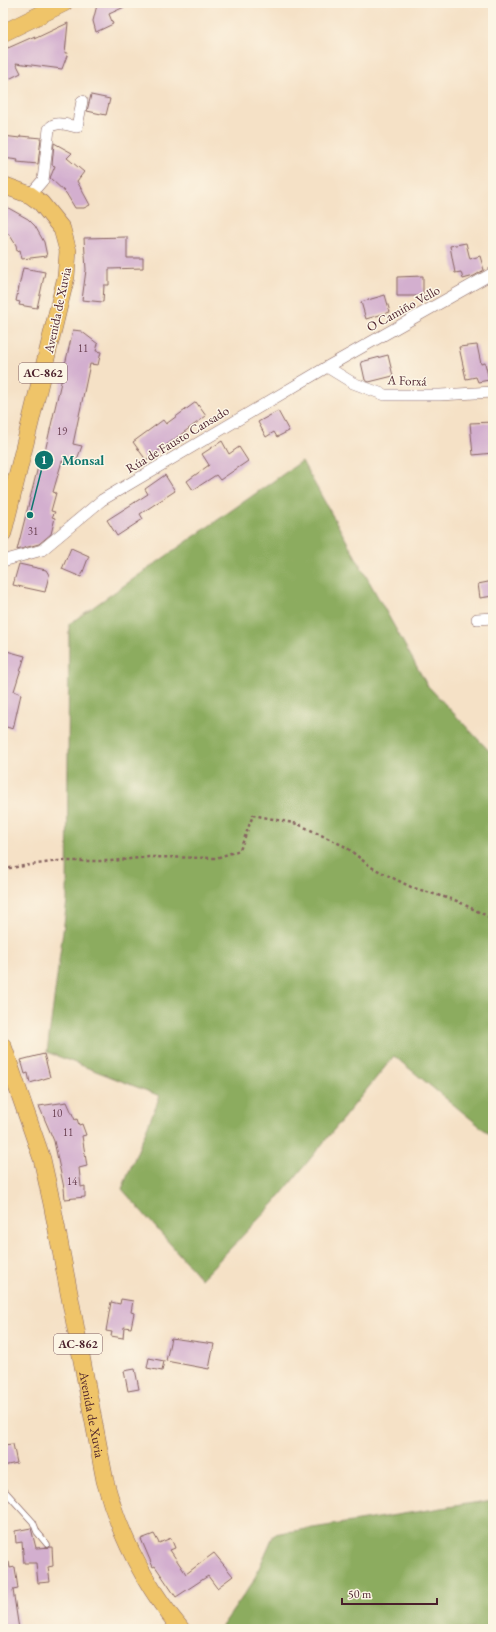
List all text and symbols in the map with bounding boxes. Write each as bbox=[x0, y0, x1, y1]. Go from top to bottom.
street label: Avenida de Xuvia bbox=[40, 265, 75, 356]
street label: O Camiño Vello bbox=[364, 281, 443, 336]
house number: 11 bbox=[78, 341, 88, 355]
road number: AC-862 bbox=[19, 363, 67, 383]
street label: A Forxá bbox=[386, 371, 428, 390]
street label: Rúa de Fausto Cansado bbox=[123, 402, 232, 477]
house number: 19 bbox=[57, 424, 68, 438]
callout: Monsal bbox=[34, 447, 113, 473]
text: Monsal bbox=[62, 451, 104, 469]
text: 1 bbox=[41, 452, 47, 468]
house number: 31 bbox=[28, 524, 38, 538]
house number: 10 bbox=[52, 1106, 62, 1120]
house number: 11 bbox=[63, 1125, 73, 1139]
house number: 14 bbox=[67, 1174, 78, 1188]
road number: AC-862 bbox=[54, 1334, 102, 1354]
street label: Avenida de Xuvia bbox=[75, 1369, 109, 1460]
scale bar bbox=[342, 1580, 437, 1606]
text: 50 m bbox=[348, 1586, 372, 1602]

